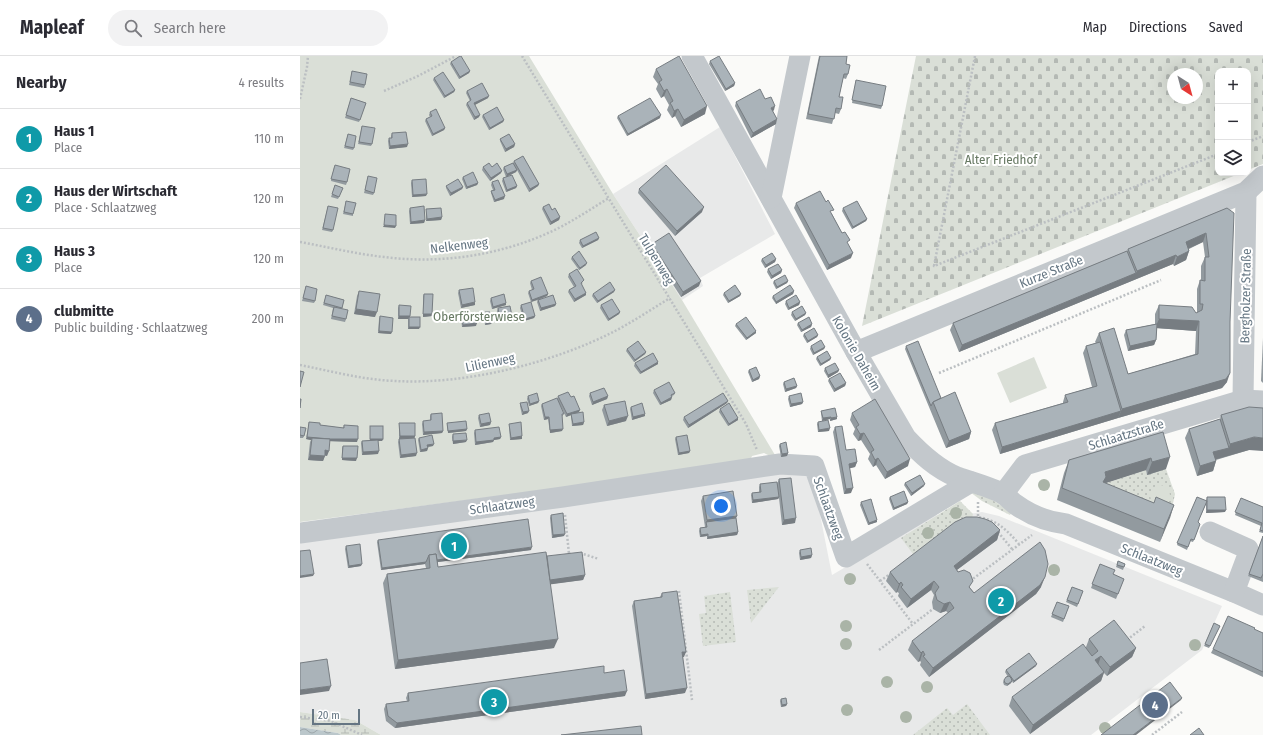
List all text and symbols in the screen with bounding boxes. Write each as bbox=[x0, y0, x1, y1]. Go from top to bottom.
search box bbox=[108, 10, 388, 46]
text: Mapleaf bbox=[20, 16, 84, 39]
icon: search bbox=[122, 17, 144, 39]
text: Search here bbox=[154, 19, 226, 37]
text: Map bbox=[1083, 19, 1107, 36]
text: Directions bbox=[1129, 19, 1187, 36]
text: Saved bbox=[1209, 19, 1243, 36]
north arrow bbox=[1167, 68, 1203, 104]
map controls bbox=[1215, 68, 1251, 176]
button: + bbox=[1215, 68, 1251, 104]
text: Nearby bbox=[16, 72, 67, 93]
text: 4 results bbox=[238, 75, 284, 90]
button: − bbox=[1215, 104, 1251, 140]
text: Haus 1 bbox=[54, 122, 94, 140]
text: 1 bbox=[26, 131, 32, 146]
text: 110 m bbox=[254, 131, 284, 146]
text: Place bbox=[54, 140, 82, 155]
button: layers bbox=[1215, 140, 1251, 176]
park label: Alter Friedhof bbox=[965, 152, 1038, 167]
text: Haus der Wirtschaft bbox=[54, 182, 177, 200]
text: 2 bbox=[26, 191, 32, 206]
text: 120 m bbox=[253, 191, 284, 206]
text: Place · Schlaatzweg bbox=[54, 200, 156, 215]
street label: Tulpenweg bbox=[635, 231, 678, 288]
street label: Nelkenweg bbox=[429, 234, 490, 256]
text: Haus 3 bbox=[54, 242, 95, 260]
street label: Bergholzer Straße bbox=[1237, 248, 1254, 344]
text: 3 bbox=[26, 251, 32, 266]
text: 120 m bbox=[253, 251, 284, 266]
street label: Kurze Straße bbox=[1017, 252, 1085, 291]
text: Place bbox=[54, 260, 82, 275]
text: clubmitte bbox=[54, 302, 114, 320]
park label: Oberförsterwiese bbox=[433, 309, 525, 324]
text: 4 bbox=[26, 311, 32, 326]
text: 200 m bbox=[252, 311, 284, 326]
street label: Kolonie Daheim bbox=[829, 313, 884, 393]
text: Public building · Schlaatzweg bbox=[54, 320, 207, 335]
street label: Lilienweg bbox=[464, 350, 517, 375]
street label: Schlaatzstraße bbox=[1087, 416, 1166, 453]
street label: Schlaatzweg bbox=[810, 475, 847, 542]
street label: Schlaatzweg bbox=[469, 493, 536, 517]
your location bbox=[711, 496, 731, 516]
pin: 1 bbox=[441, 531, 467, 561]
street label: Schlaatzweg bbox=[1119, 540, 1186, 579]
pin: 2 bbox=[988, 586, 1014, 616]
pin: 3 bbox=[481, 687, 507, 717]
pin: 4 bbox=[1142, 690, 1168, 720]
scale bar bbox=[312, 707, 360, 726]
text: 20 m bbox=[318, 709, 340, 722]

